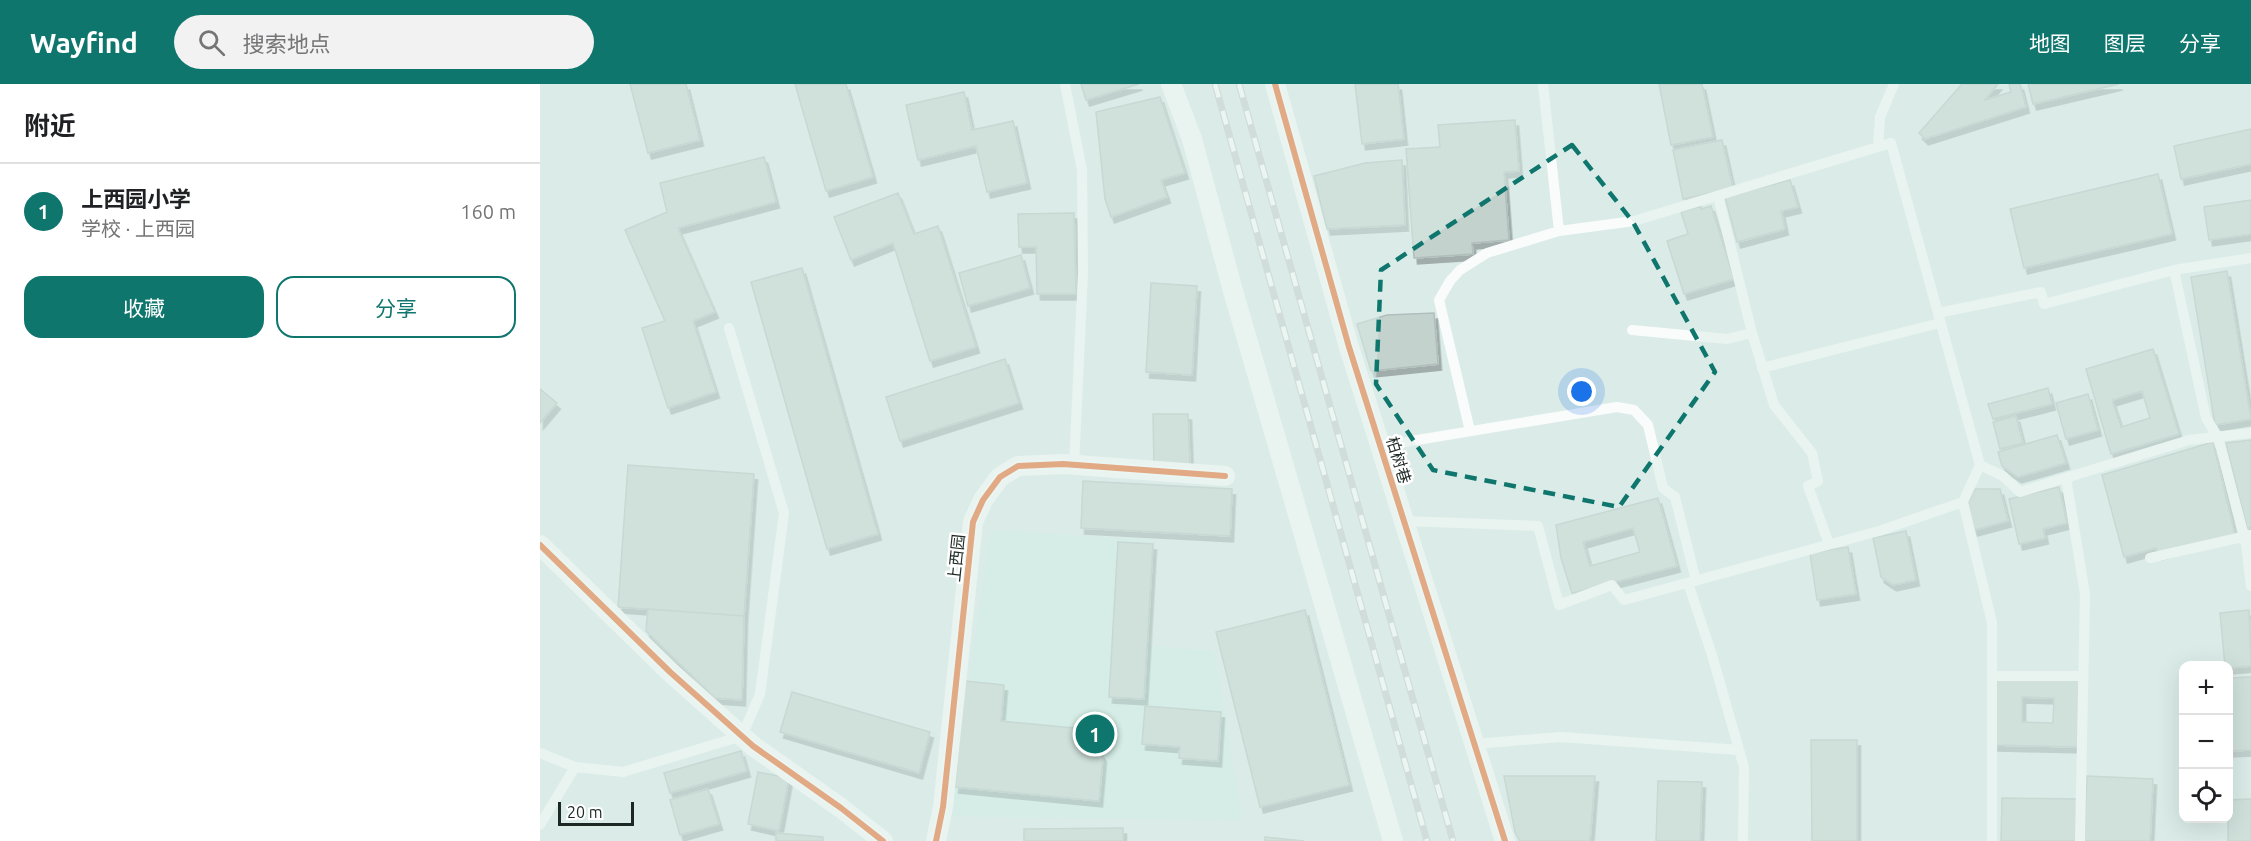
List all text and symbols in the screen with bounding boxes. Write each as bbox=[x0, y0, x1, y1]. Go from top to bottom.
search box bbox=[174, 15, 594, 69]
icon: search bbox=[195, 26, 228, 59]
text: Wayfind bbox=[30, 27, 138, 58]
text: 搜索地点 bbox=[243, 31, 331, 56]
text: 地图 bbox=[2029, 31, 2071, 55]
text: 图层 bbox=[2104, 31, 2146, 55]
text: 分享 bbox=[2179, 31, 2221, 55]
text: 附近 bbox=[24, 111, 76, 140]
text: 上西园小学 bbox=[81, 186, 191, 211]
text: 1 bbox=[38, 200, 49, 223]
text: 160 m bbox=[460, 200, 516, 223]
text: 学校 · 上西园 bbox=[81, 217, 195, 240]
button: 收藏 bbox=[24, 276, 264, 338]
button: 分享 bbox=[276, 276, 516, 338]
your location bbox=[1567, 377, 1596, 406]
street label: 柏树巷 bbox=[1383, 434, 1415, 486]
street label: 上西园 bbox=[945, 533, 967, 583]
map controls bbox=[2179, 661, 2233, 823]
button: + bbox=[2179, 661, 2233, 715]
pin: 1 bbox=[1076, 712, 1114, 756]
button: − bbox=[2179, 715, 2233, 769]
button: locate bbox=[2179, 769, 2233, 823]
scale bar bbox=[558, 799, 634, 826]
text: 20 m bbox=[567, 803, 603, 821]

